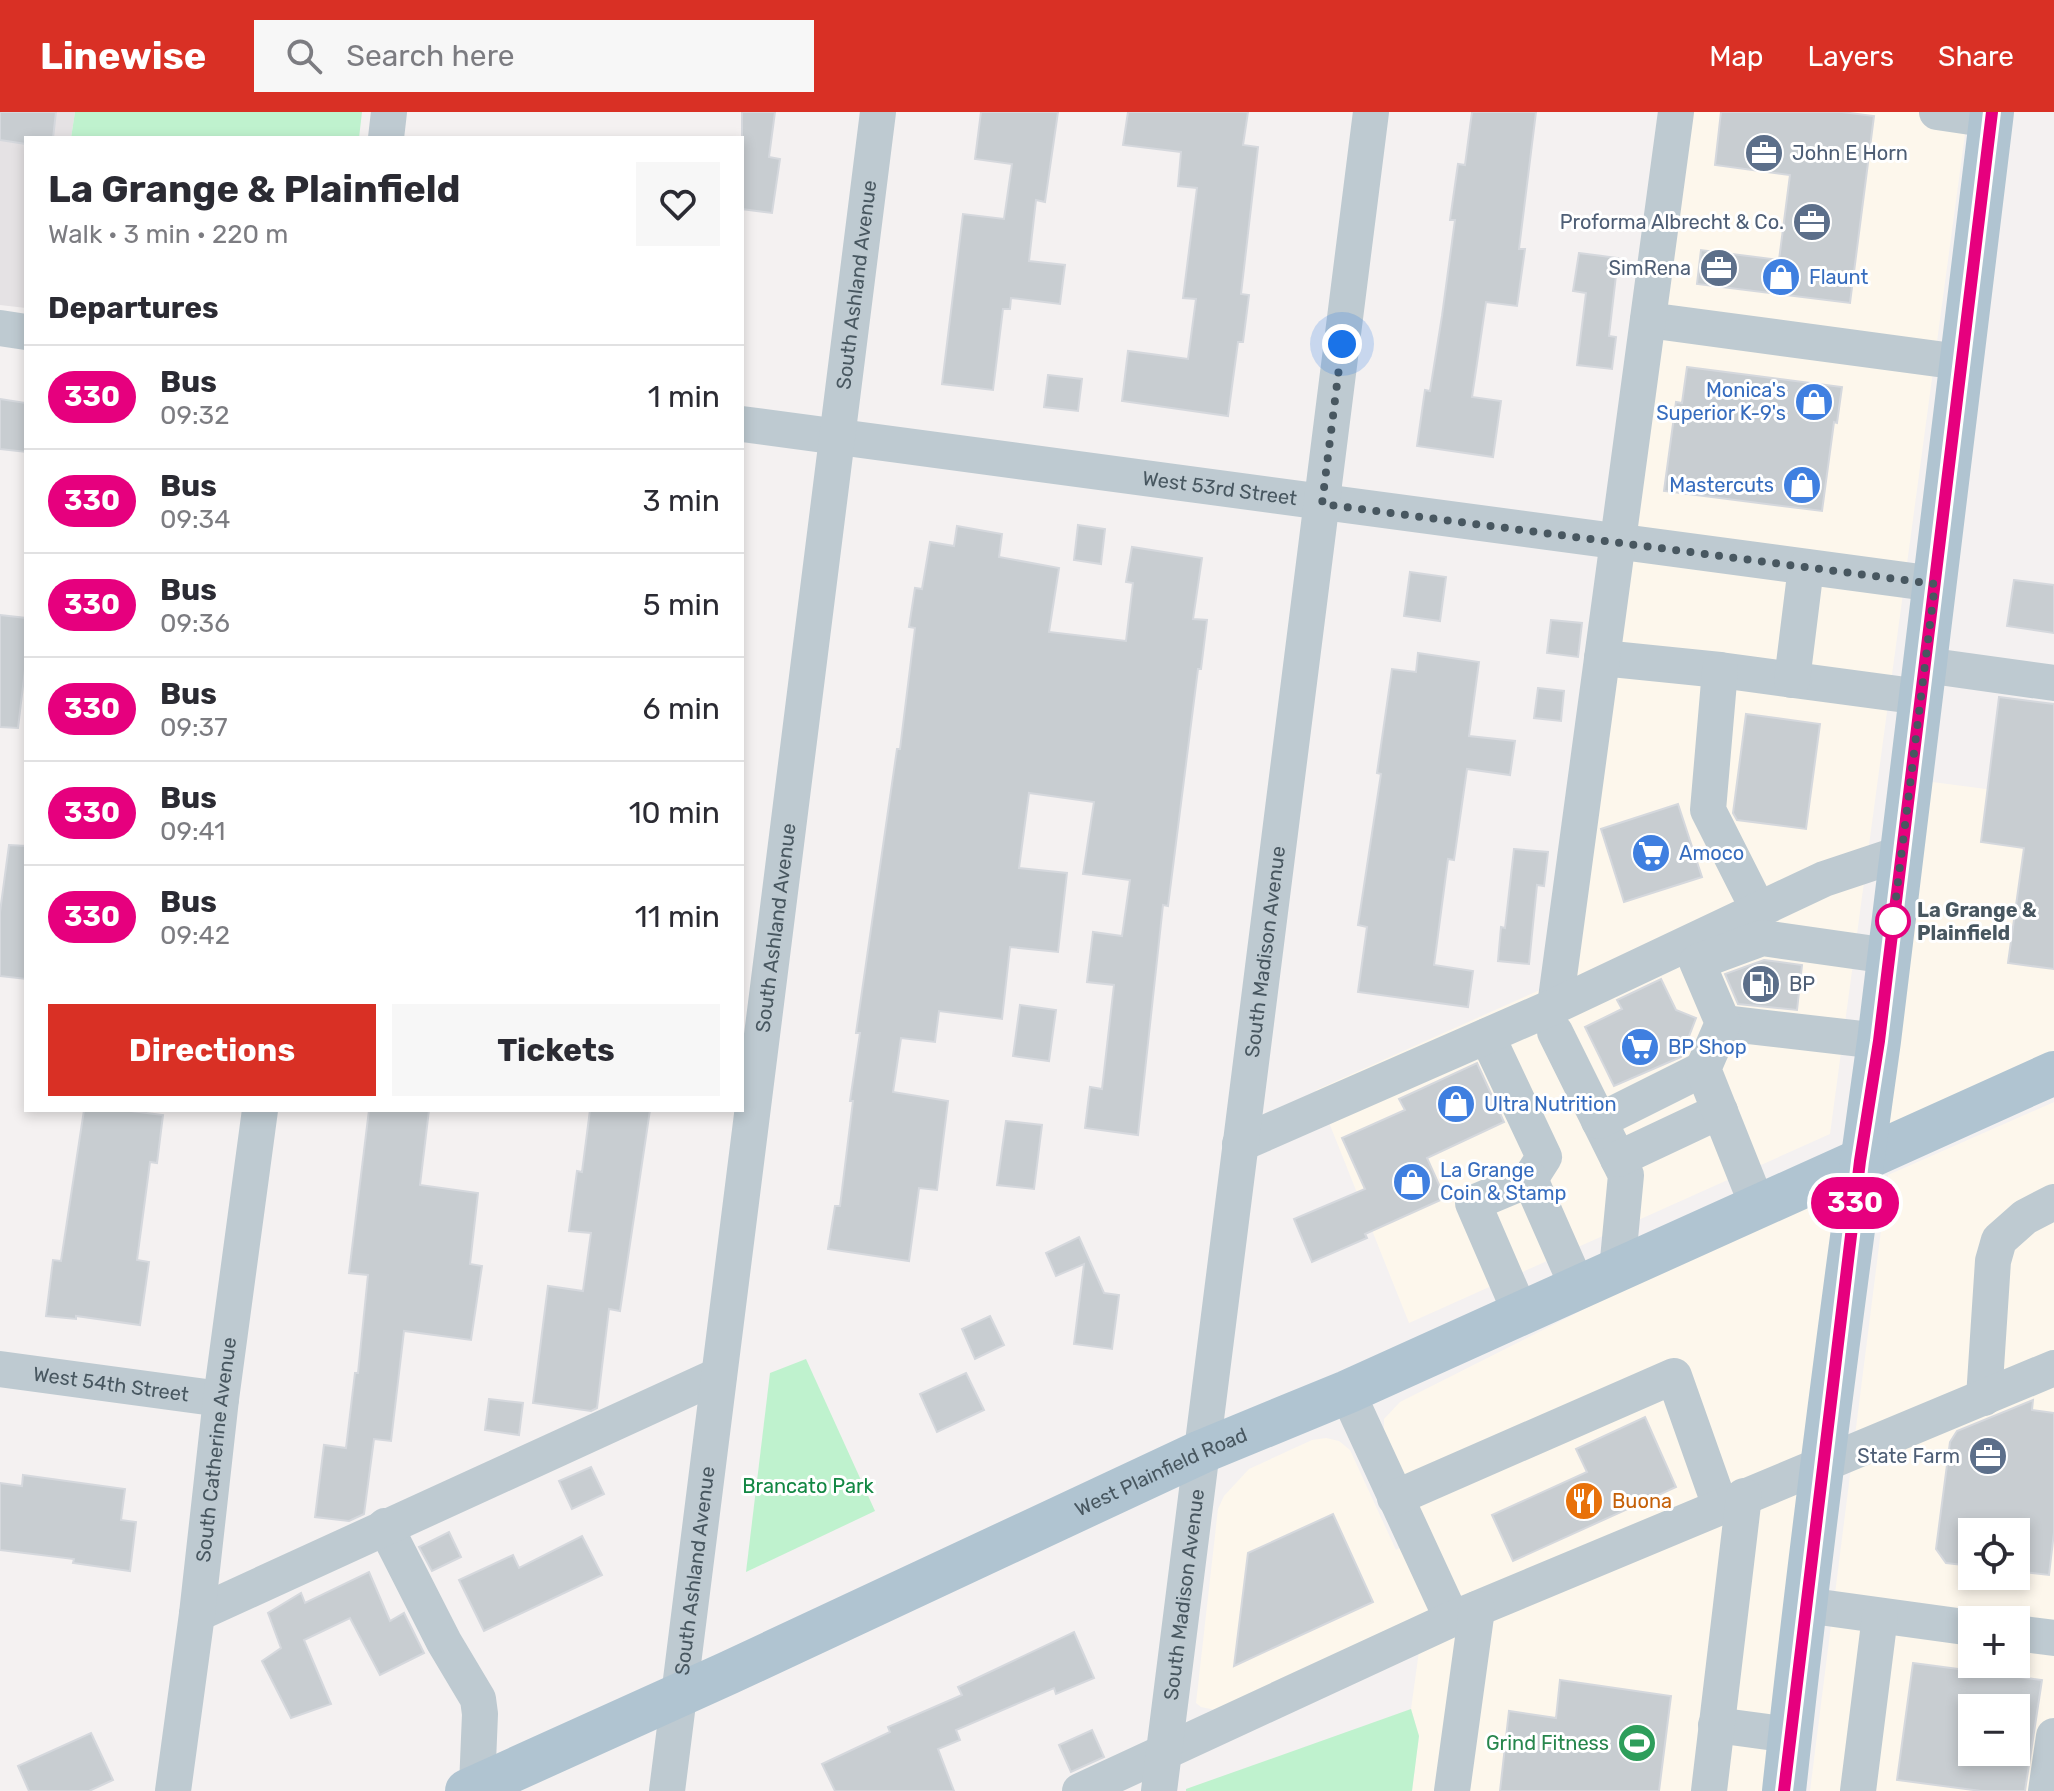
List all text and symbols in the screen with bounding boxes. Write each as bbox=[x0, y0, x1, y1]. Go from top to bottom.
search box bbox=[254, 20, 814, 92]
text: Linewise bbox=[40, 33, 206, 79]
icon: search bbox=[282, 34, 326, 78]
text: Search here bbox=[346, 38, 515, 74]
text: Map bbox=[1709, 40, 1764, 73]
text: Layers bbox=[1808, 40, 1894, 73]
text: Share bbox=[1938, 40, 2014, 73]
office icon: John E Horn bbox=[1743, 132, 1785, 174]
place label: John E Horn bbox=[1792, 141, 1908, 165]
button: heart bbox=[636, 162, 720, 246]
text: La Grange & Plainfield bbox=[48, 166, 461, 212]
street label: South Ashland Avenue bbox=[831, 179, 881, 391]
office icon: Proforma Albrecht & Co. bbox=[1791, 201, 1833, 243]
place label: Proforma Albrecht & Co. bbox=[1560, 210, 1784, 234]
text: Walk · 3 min · 220 m bbox=[48, 219, 288, 250]
office icon: SimRena bbox=[1698, 247, 1740, 289]
place label: SimRena bbox=[1609, 256, 1691, 280]
shop icon: Flaunt bbox=[1760, 256, 1802, 298]
place label: Flaunt bbox=[1809, 265, 1869, 289]
text: Departures bbox=[48, 290, 219, 326]
your location bbox=[1322, 324, 1362, 364]
text: Bus bbox=[160, 364, 217, 400]
place label: Monica's Superior K-9's bbox=[1656, 378, 1786, 425]
text: 1 min bbox=[648, 379, 720, 415]
text: 330 bbox=[64, 380, 120, 413]
shop icon: Monica's Superior K-9's bbox=[1793, 381, 1835, 423]
text: 09:32 bbox=[160, 400, 229, 431]
shop icon: Mastercuts bbox=[1781, 464, 1823, 506]
street label: West 53rd Street bbox=[1141, 466, 1299, 510]
text: Bus bbox=[160, 468, 217, 504]
place label: Mastercuts bbox=[1669, 473, 1774, 497]
text: 3 min bbox=[643, 483, 720, 519]
text: 330 bbox=[64, 484, 120, 517]
text: 09:34 bbox=[160, 504, 230, 535]
text: Bus bbox=[160, 572, 217, 608]
text: 5 min bbox=[643, 587, 720, 623]
text: 330 bbox=[64, 588, 120, 621]
text: 09:36 bbox=[160, 608, 230, 639]
text: Bus bbox=[160, 676, 217, 712]
text: 6 min bbox=[642, 691, 720, 727]
text: 330 bbox=[64, 692, 120, 725]
text: 09:37 bbox=[160, 712, 228, 743]
text: Bus bbox=[160, 780, 217, 816]
text: 10 min bbox=[629, 795, 720, 831]
text: 330 bbox=[64, 796, 120, 829]
text: 09:41 bbox=[160, 816, 225, 847]
street label: South Ashland Avenue bbox=[750, 822, 801, 1034]
supermarket icon: Amoco bbox=[1630, 832, 1672, 874]
place label: Amoco bbox=[1679, 841, 1744, 865]
street label: South Madison Avenue bbox=[1240, 845, 1290, 1059]
text: Bus bbox=[160, 884, 217, 920]
place label: La Grange & Plainfield bbox=[1917, 898, 2037, 945]
text: 11 min bbox=[635, 899, 720, 935]
text: 330 bbox=[64, 900, 120, 933]
marker: La Grange & Plainfield bbox=[1876, 904, 1910, 938]
text: 09:42 bbox=[160, 920, 230, 951]
fuel station icon: BP bbox=[1740, 963, 1782, 1005]
place label: BP bbox=[1789, 972, 1815, 996]
button: Directions bbox=[48, 1004, 376, 1096]
button: Tickets bbox=[392, 1004, 720, 1096]
supermarket icon: BP Shop bbox=[1619, 1026, 1661, 1068]
place label: BP Shop bbox=[1668, 1035, 1747, 1059]
shop icon: Ultra Nutrition bbox=[1435, 1083, 1477, 1125]
place label: Ultra Nutrition bbox=[1484, 1092, 1617, 1116]
place label: La Grange Coin & Stamp bbox=[1440, 1158, 1566, 1205]
shop icon: La Grange Coin & Stamp bbox=[1391, 1161, 1433, 1203]
line badge: 330 bbox=[1809, 1177, 1901, 1229]
text: 330 bbox=[1827, 1186, 1883, 1219]
street label: South Catherine Avenue bbox=[191, 1336, 241, 1564]
street label: West 54th Street bbox=[32, 1362, 190, 1407]
street label: West Plainfield Road bbox=[1071, 1422, 1251, 1521]
office icon: State Farm bbox=[1967, 1435, 2009, 1477]
place label: State Farm bbox=[1857, 1444, 1960, 1468]
street label: South Ashland Avenue bbox=[670, 1465, 720, 1677]
park label: Brancato Park bbox=[742, 1474, 875, 1498]
restaurant icon: Buona bbox=[1563, 1480, 1605, 1522]
street label: South Madison Avenue bbox=[1159, 1487, 1209, 1702]
place label: Buona bbox=[1612, 1489, 1672, 1513]
map controls bbox=[1958, 1518, 2030, 1766]
button: locate bbox=[1958, 1518, 2030, 1590]
button: + bbox=[1958, 1606, 2030, 1678]
button: − bbox=[1958, 1694, 2030, 1766]
sports icon: Grind Fitness bbox=[1616, 1722, 1658, 1764]
place label: Grind Fitness bbox=[1486, 1731, 1609, 1755]

